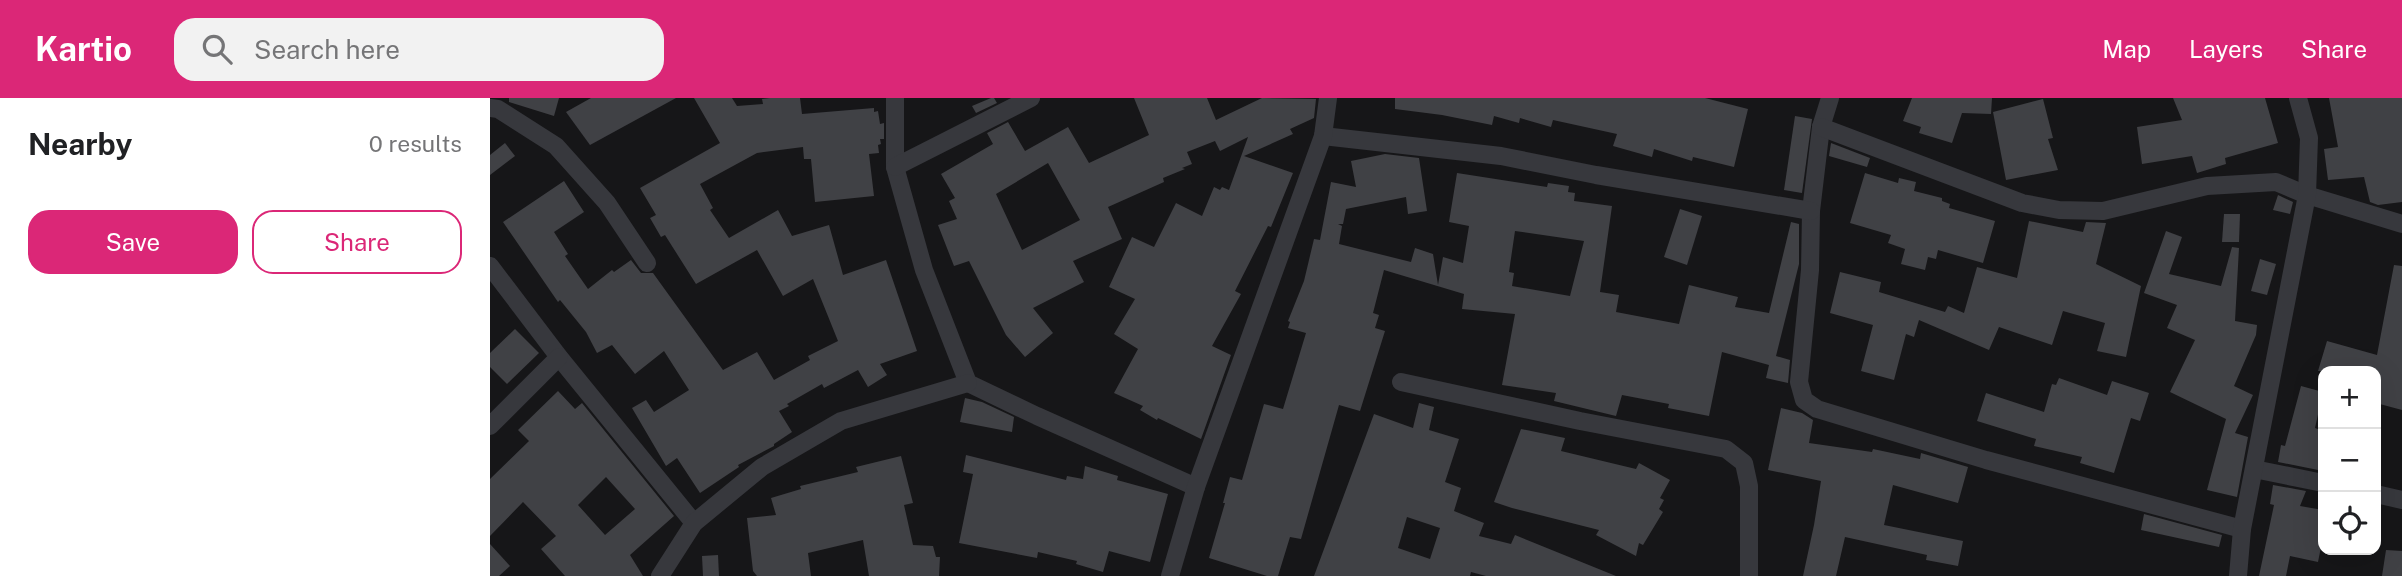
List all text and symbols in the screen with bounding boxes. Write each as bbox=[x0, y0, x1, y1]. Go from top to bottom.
search box bbox=[174, 18, 664, 81]
text: Kartio bbox=[35, 30, 132, 68]
icon: search bbox=[198, 30, 236, 68]
text: Search here bbox=[254, 34, 400, 65]
text: Map bbox=[2102, 35, 2151, 63]
text: Layers bbox=[2189, 35, 2263, 63]
text: Share bbox=[2301, 35, 2367, 63]
text: Nearby bbox=[28, 126, 132, 162]
text: 0 results bbox=[369, 130, 462, 157]
button: Save bbox=[28, 210, 238, 274]
button: Share bbox=[252, 210, 462, 274]
map controls bbox=[2318, 366, 2381, 555]
button: + bbox=[2318, 366, 2381, 429]
button: − bbox=[2318, 429, 2381, 492]
button: locate bbox=[2318, 492, 2381, 555]

